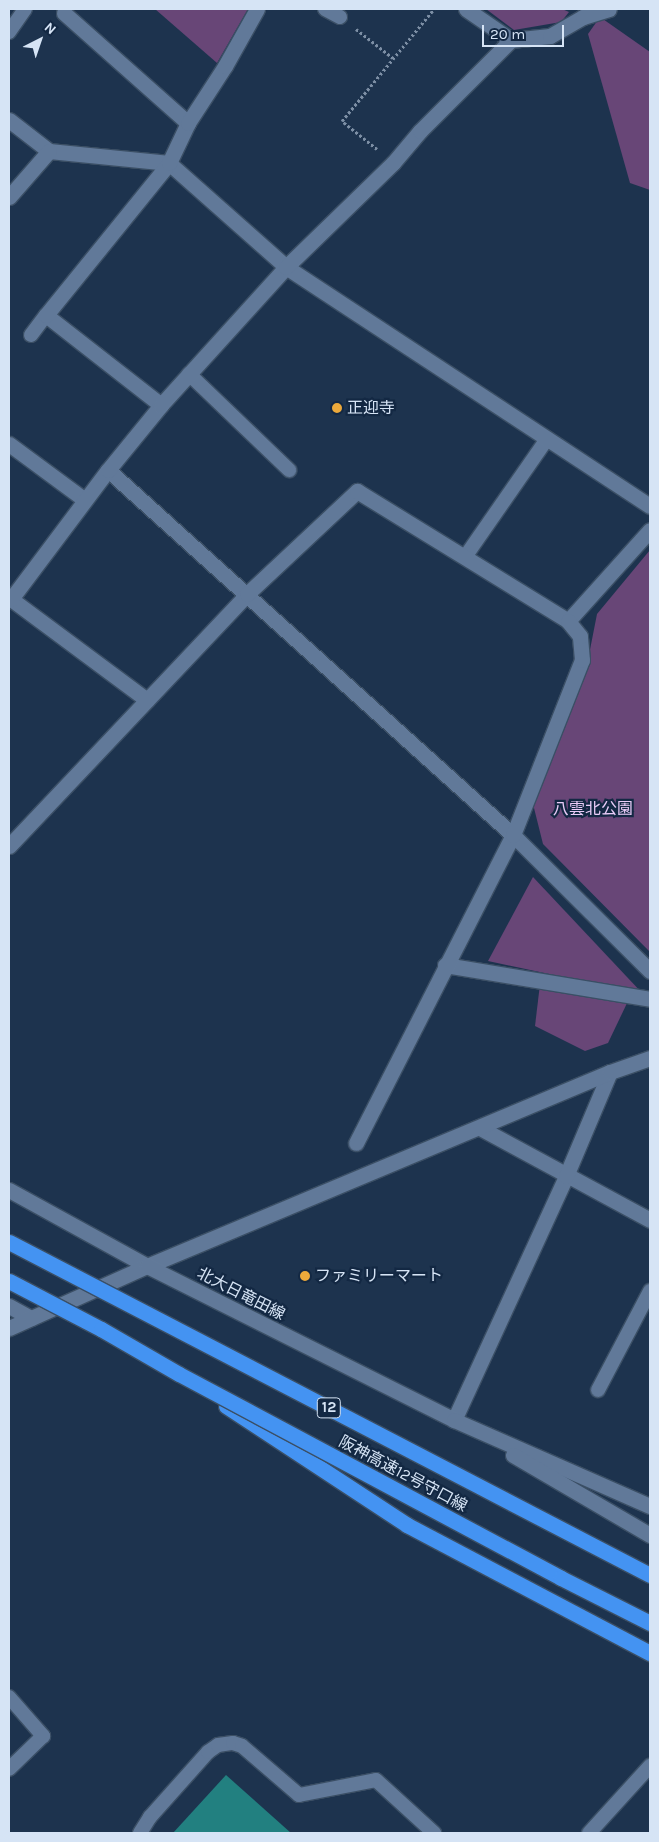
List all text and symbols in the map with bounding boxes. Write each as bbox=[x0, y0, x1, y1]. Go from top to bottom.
north arrow bbox=[15, 15, 65, 65]
scale bar bbox=[484, 15, 566, 47]
text: N bbox=[41, 19, 60, 38]
text: 20 m bbox=[490, 25, 525, 43]
place label: 正迎寺 bbox=[347, 398, 395, 418]
marker: 正迎寺 bbox=[331, 402, 343, 414]
park label: 八雲北公園 bbox=[553, 799, 633, 819]
street label: 北大日竜田線 bbox=[194, 1264, 288, 1324]
place label: ファミリーマート bbox=[315, 1266, 443, 1286]
marker: ファミリーマート bbox=[299, 1270, 311, 1282]
road number: 12 bbox=[316, 1396, 342, 1420]
street label: 阪神高速12号守口線 bbox=[336, 1432, 470, 1516]

